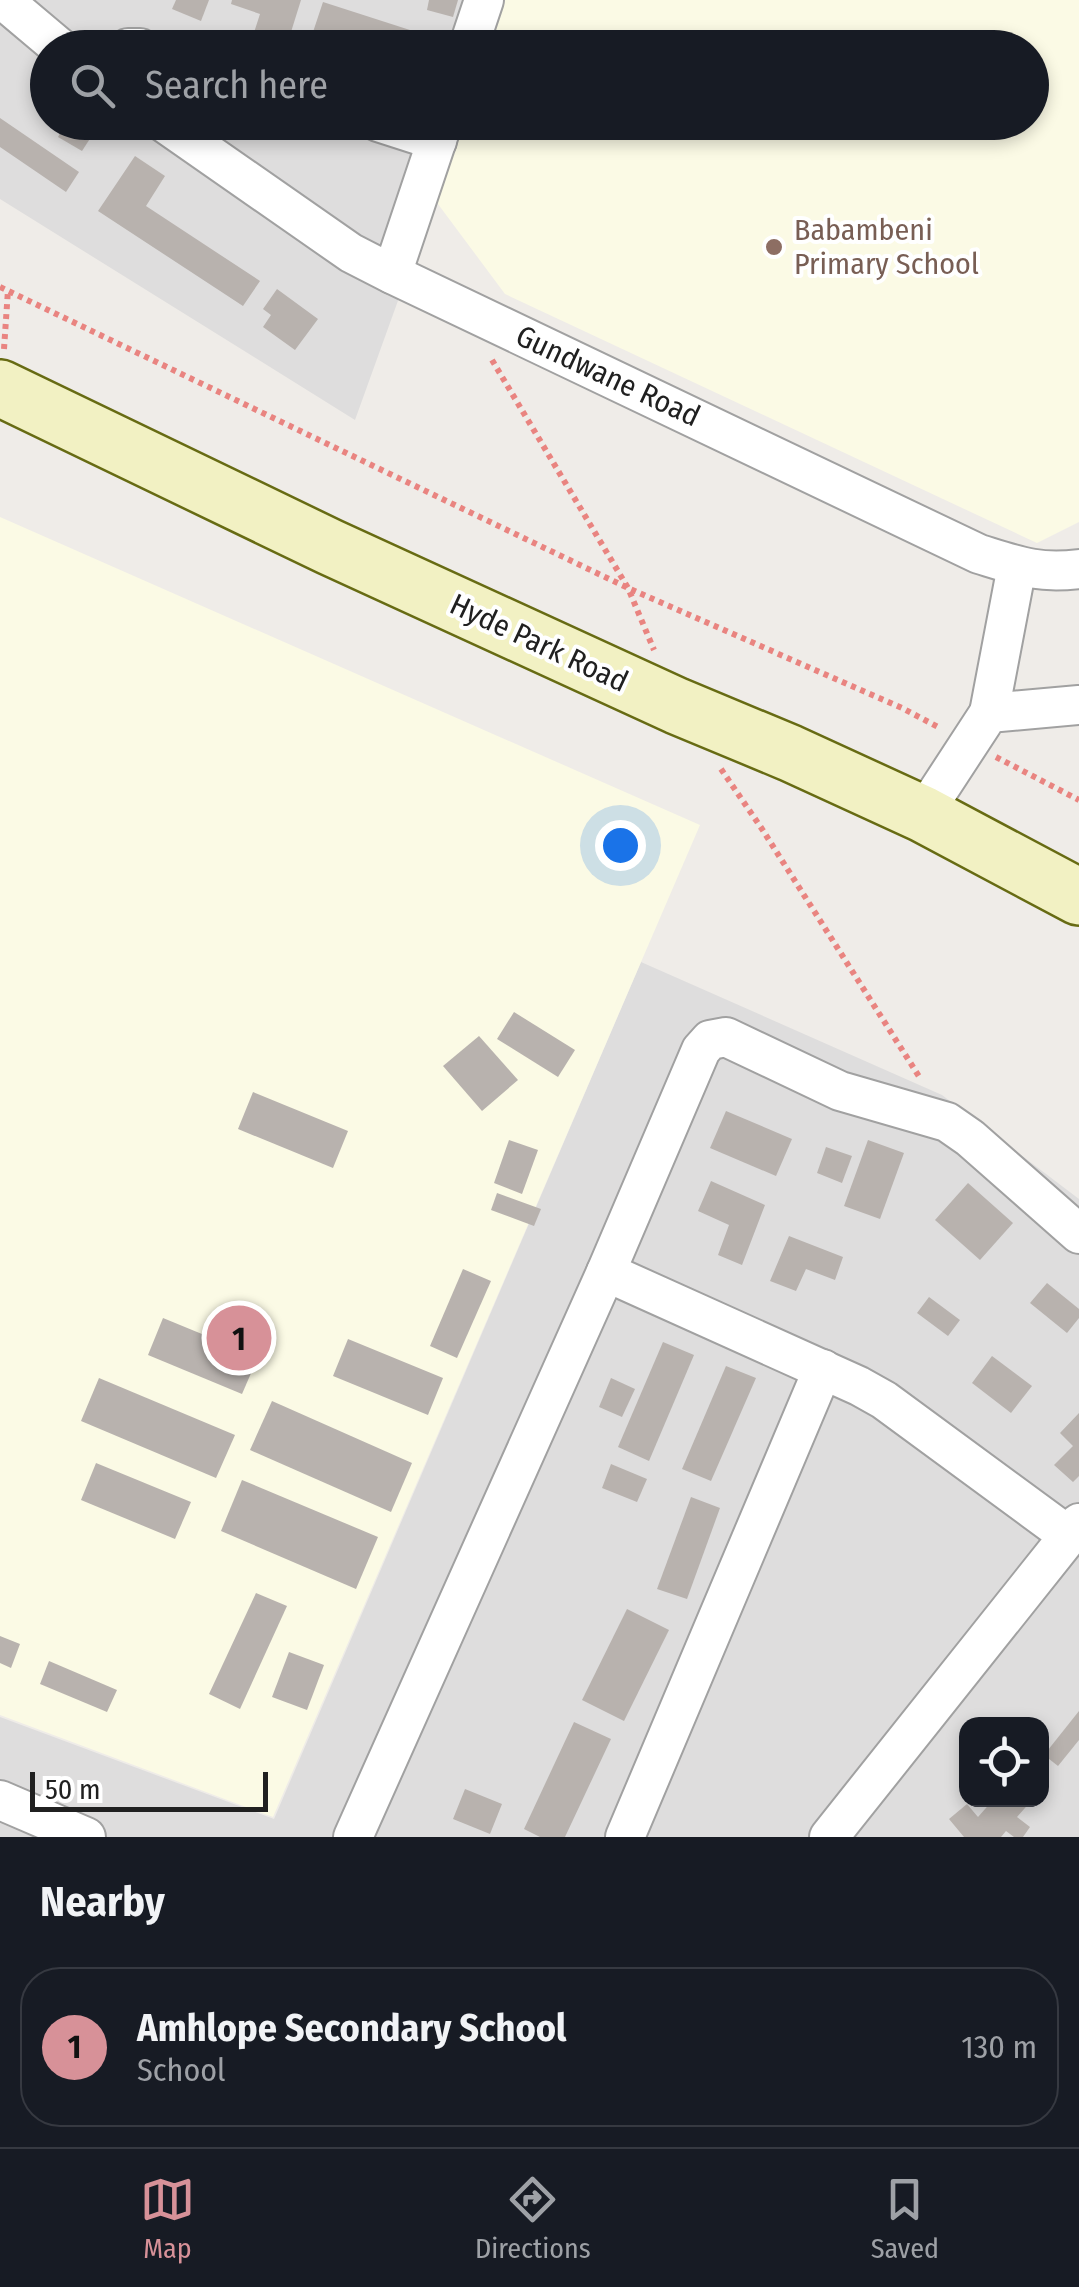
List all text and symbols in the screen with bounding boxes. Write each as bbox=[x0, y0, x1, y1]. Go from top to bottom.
search box bbox=[30, 30, 1049, 140]
icon: search bbox=[65, 58, 120, 113]
text: Search here bbox=[145, 62, 328, 108]
place label: Babambeni Primary School bbox=[794, 212, 979, 282]
marker: Babambeni Primary School bbox=[763, 236, 785, 258]
street label: Gundwane Road bbox=[510, 318, 706, 434]
street label: Hyde Park Road bbox=[444, 586, 634, 700]
your location bbox=[595, 820, 646, 871]
pin: 1 bbox=[206, 1300, 272, 1376]
map controls bbox=[959, 1717, 1049, 1807]
button: locate bbox=[959, 1717, 1049, 1807]
scale bar bbox=[30, 1767, 268, 1812]
text: 50 m bbox=[45, 1773, 101, 1806]
text: Nearby bbox=[40, 1877, 165, 1927]
text: Amhlope Secondary School bbox=[137, 2005, 566, 2051]
text: 1 bbox=[68, 2028, 81, 2066]
text: 130 m bbox=[961, 2028, 1037, 2066]
text: School bbox=[137, 2051, 226, 2089]
tab: Map bbox=[140, 2172, 195, 2265]
tab: Directions bbox=[475, 2172, 591, 2265]
tab: Saved bbox=[871, 2172, 939, 2265]

